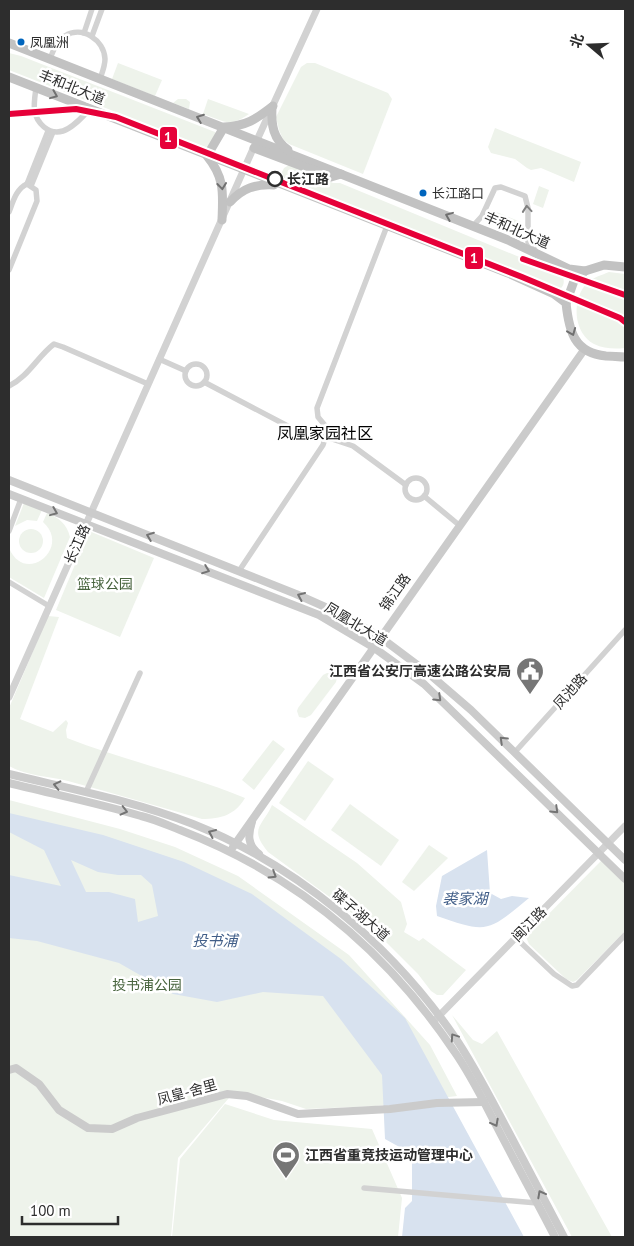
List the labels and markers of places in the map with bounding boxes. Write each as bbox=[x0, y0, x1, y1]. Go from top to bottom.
place label: 凤凰洲 bbox=[30, 34, 69, 51]
marker: 凤凰洲 bbox=[16, 37, 26, 47]
place label: 长江路 bbox=[287, 170, 329, 188]
marker: 长江路 bbox=[267, 171, 283, 187]
place label: 长江路口 bbox=[432, 185, 484, 202]
marker: 长江路口 bbox=[418, 188, 428, 198]
public building icon: 江西省公安厅高速公路公安局 bbox=[515, 656, 545, 695]
place label: 江西省公安厅高速公路公安局 bbox=[329, 662, 511, 680]
sports icon: 江西省重竞技运动管理中心 bbox=[271, 1140, 301, 1179]
place label: 江西省重竞技运动管理中心 bbox=[305, 1146, 473, 1164]

